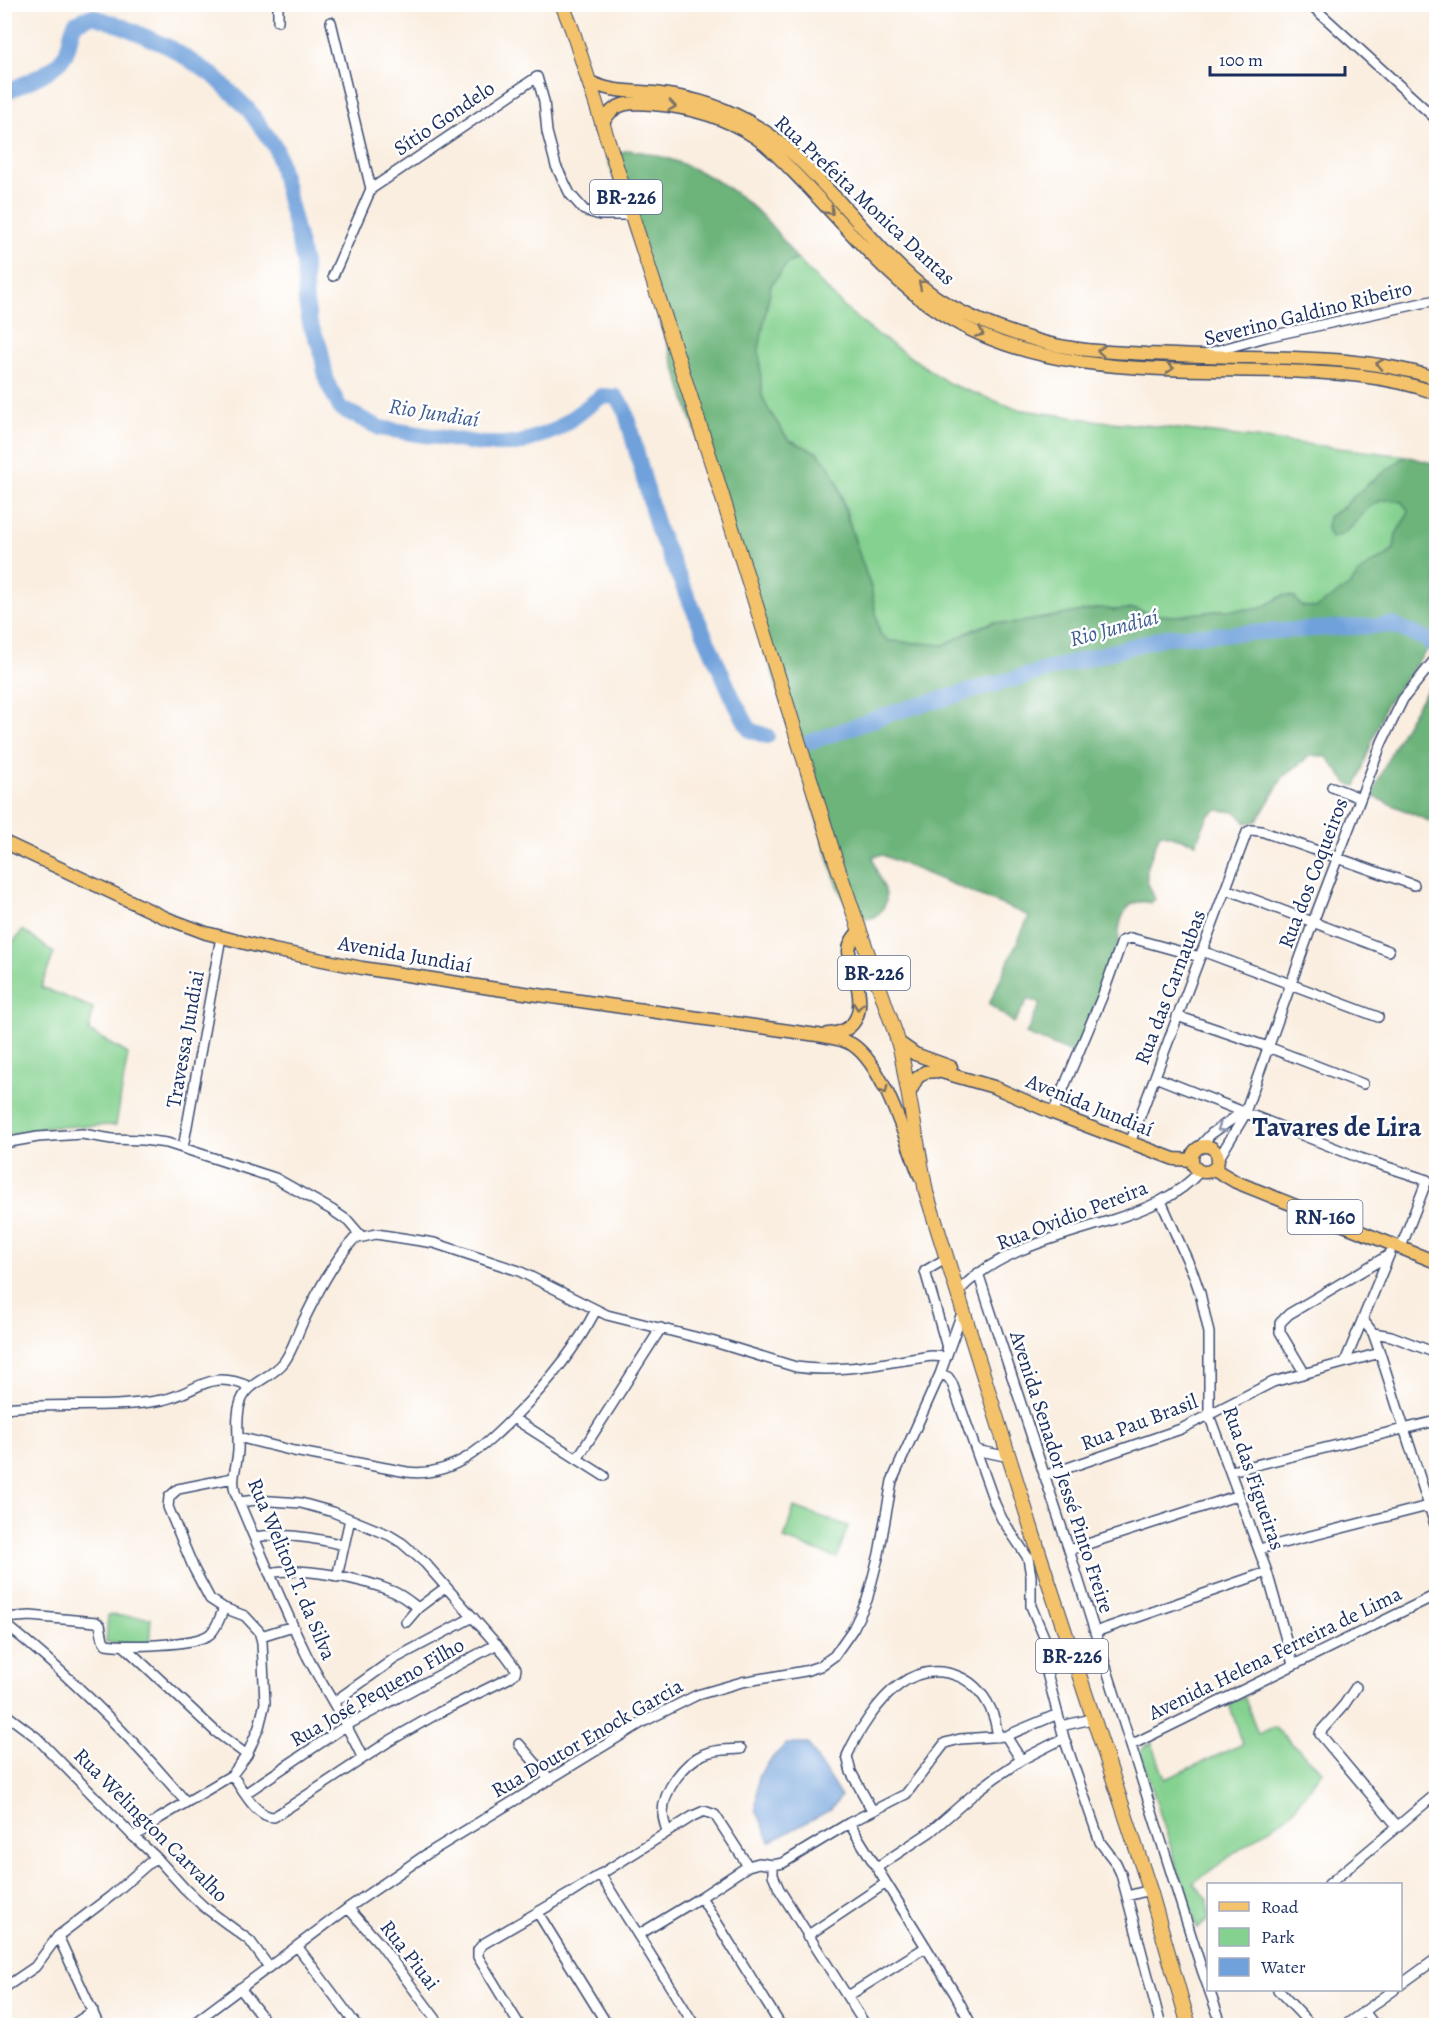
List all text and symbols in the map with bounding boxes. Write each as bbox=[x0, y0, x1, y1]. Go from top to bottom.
scale bar bbox=[1210, 39, 1345, 77]
text: 100 m bbox=[1219, 48, 1263, 72]
street label: Sítio Gondelo bbox=[388, 74, 500, 162]
one-way arrow bbox=[667, 100, 676, 112]
street label: Rua Prefeita Monica Dantas bbox=[768, 109, 962, 291]
road number: BR-226 bbox=[590, 180, 662, 214]
one-way arrow bbox=[823, 203, 834, 214]
street label: Severino Galdino Ribeiro bbox=[1201, 274, 1415, 352]
one-way arrow bbox=[917, 281, 928, 292]
one-way arrow bbox=[973, 326, 984, 338]
one-way arrow bbox=[1097, 345, 1106, 358]
one-way arrow bbox=[1375, 359, 1384, 371]
one-way arrow bbox=[1166, 362, 1175, 374]
water label: Rio Jundiaí bbox=[387, 391, 481, 435]
water label: Rio Jundiaí bbox=[1066, 602, 1162, 654]
street label: Rua dos Coqueiros bbox=[1271, 794, 1355, 952]
street label: Rua das Carnaubas bbox=[1128, 906, 1212, 1068]
street label: Avenida Jundiaí bbox=[335, 928, 474, 980]
road number: BR-226 bbox=[838, 956, 910, 990]
street label: Travessa Jundiai bbox=[159, 968, 211, 1110]
one-way arrow bbox=[852, 1001, 865, 1010]
street label: Avenida Jundiaí bbox=[1021, 1066, 1158, 1143]
one-way arrow bbox=[877, 1084, 889, 1095]
district label: Tavares de Lira bbox=[1253, 1109, 1421, 1145]
one-way arrow bbox=[1216, 1121, 1227, 1132]
street label: Rua Ovidio Pereira bbox=[992, 1173, 1152, 1257]
road number: RN-160 bbox=[1288, 1200, 1362, 1234]
street label: Avenida Senador Jessé Pinto Freire bbox=[1003, 1326, 1121, 1617]
street label: Rua Pau Brasil bbox=[1076, 1387, 1202, 1457]
street label: Rua das Figueiras bbox=[1216, 1402, 1292, 1554]
street label: Rua Weliton T. da Silva bbox=[241, 1474, 343, 1664]
street label: Avenida Helena Ferreira de Lima bbox=[1143, 1579, 1407, 1727]
street label: Rua José Pequeno Filho bbox=[285, 1631, 469, 1753]
road number: BR-226 bbox=[1036, 1639, 1108, 1673]
street label: Rua Doutor Enock Garcia bbox=[486, 1672, 688, 1804]
street label: Rua Welington Carvalho bbox=[68, 1742, 234, 1908]
legend bbox=[1207, 1883, 1402, 1991]
text: Road bbox=[1261, 1895, 1299, 1919]
street label: Rua Piuai bbox=[374, 1914, 446, 1996]
text: Park bbox=[1261, 1925, 1295, 1949]
text: Water bbox=[1260, 1955, 1306, 1979]

